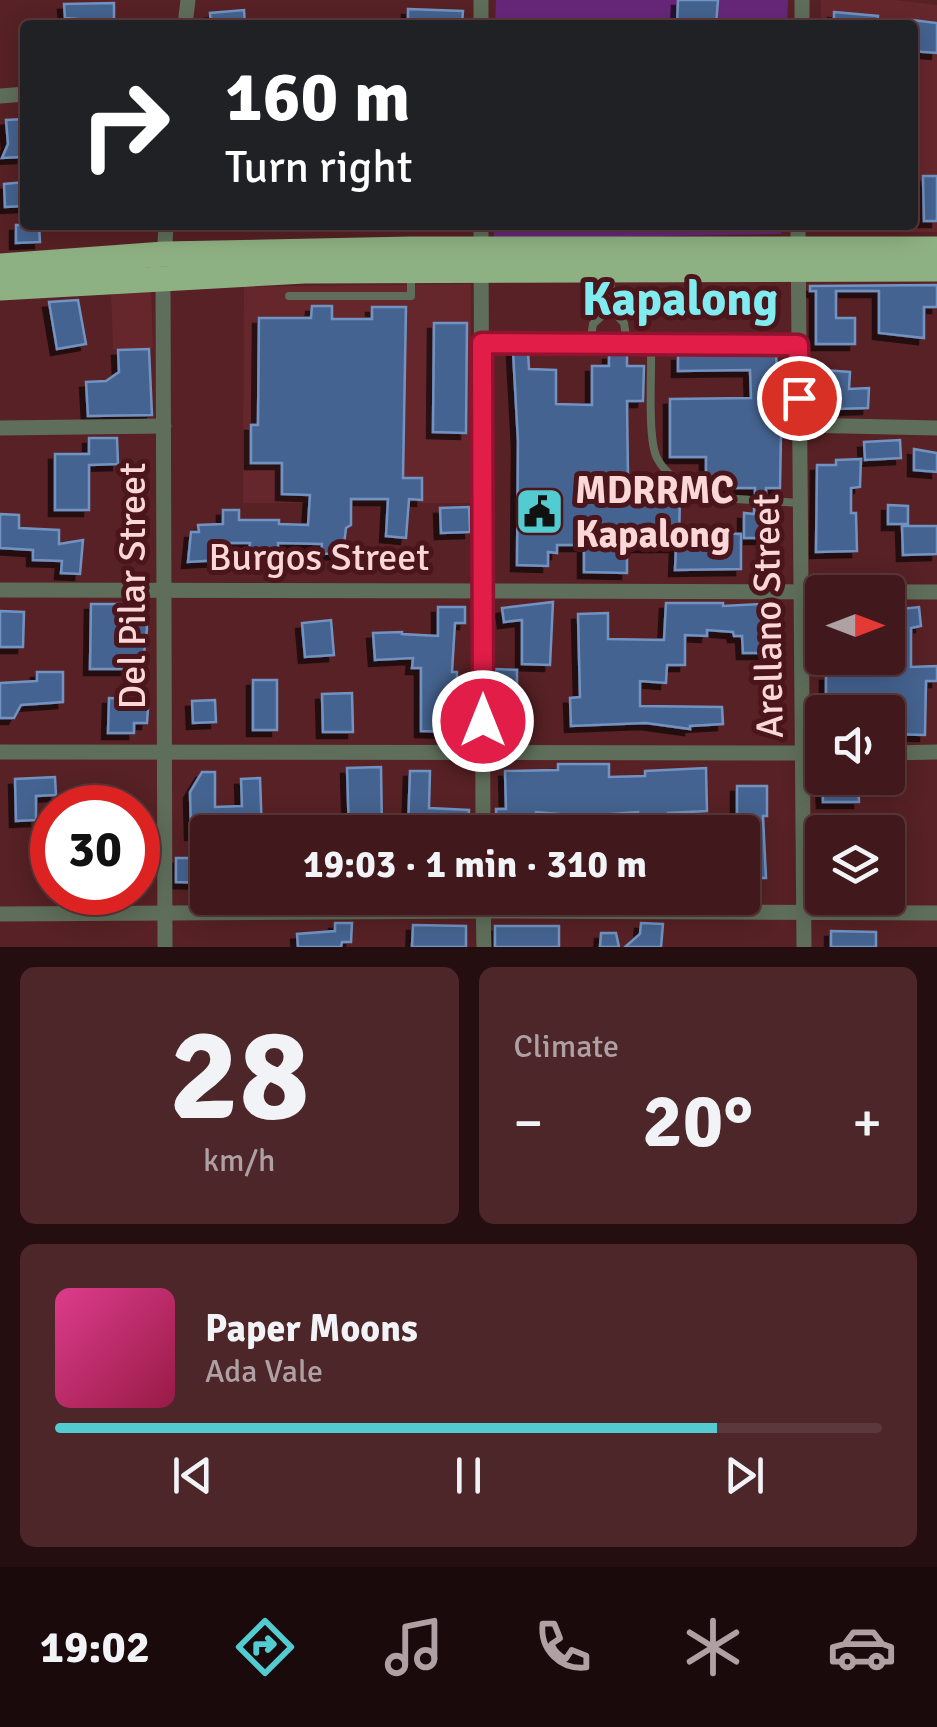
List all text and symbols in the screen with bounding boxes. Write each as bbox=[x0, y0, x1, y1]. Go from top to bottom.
text: 160 m bbox=[225, 54, 410, 140]
icon: right bbox=[60, 60, 190, 190]
text: Turn right bbox=[225, 140, 413, 195]
district label: Kapalong bbox=[582, 270, 778, 329]
pin bbox=[757, 356, 842, 441]
icon: arrive bbox=[772, 371, 827, 426]
street label: Del Pilar Street bbox=[109, 463, 156, 709]
place label: MDRRMC Kapalong bbox=[575, 467, 734, 558]
public building icon: MDRRMC Kapalong bbox=[514, 486, 566, 538]
street label: Arellano Street bbox=[742, 493, 794, 739]
street label: Burgos Street bbox=[208, 534, 430, 581]
north arrow bbox=[805, 575, 905, 675]
map controls bbox=[805, 575, 905, 915]
position arrow bbox=[431, 669, 535, 773]
button: sound bbox=[805, 695, 905, 795]
speed limit sign: 30 bbox=[30, 785, 160, 915]
button: layers bbox=[805, 815, 905, 915]
text: 19:03 · 1 min · 310 m bbox=[303, 841, 647, 888]
text: 28 bbox=[169, 996, 309, 1156]
text: Climate bbox=[514, 1027, 619, 1066]
text: 20° bbox=[642, 1075, 753, 1168]
text: − bbox=[514, 1089, 543, 1157]
text: + bbox=[852, 1089, 882, 1157]
text: km/h bbox=[203, 1141, 275, 1180]
text: Paper Moons bbox=[205, 1305, 418, 1352]
text: Ada Vale bbox=[205, 1352, 323, 1391]
icon: previous bbox=[165, 1448, 220, 1503]
icon: pause bbox=[441, 1448, 496, 1503]
icon: next bbox=[717, 1448, 772, 1503]
icon: directions bbox=[230, 1612, 300, 1682]
icon: music bbox=[379, 1612, 449, 1682]
icon: phone bbox=[528, 1612, 598, 1682]
icon: climate bbox=[678, 1612, 748, 1682]
icon: car bbox=[827, 1612, 897, 1682]
text: 19:02 bbox=[40, 1620, 150, 1675]

